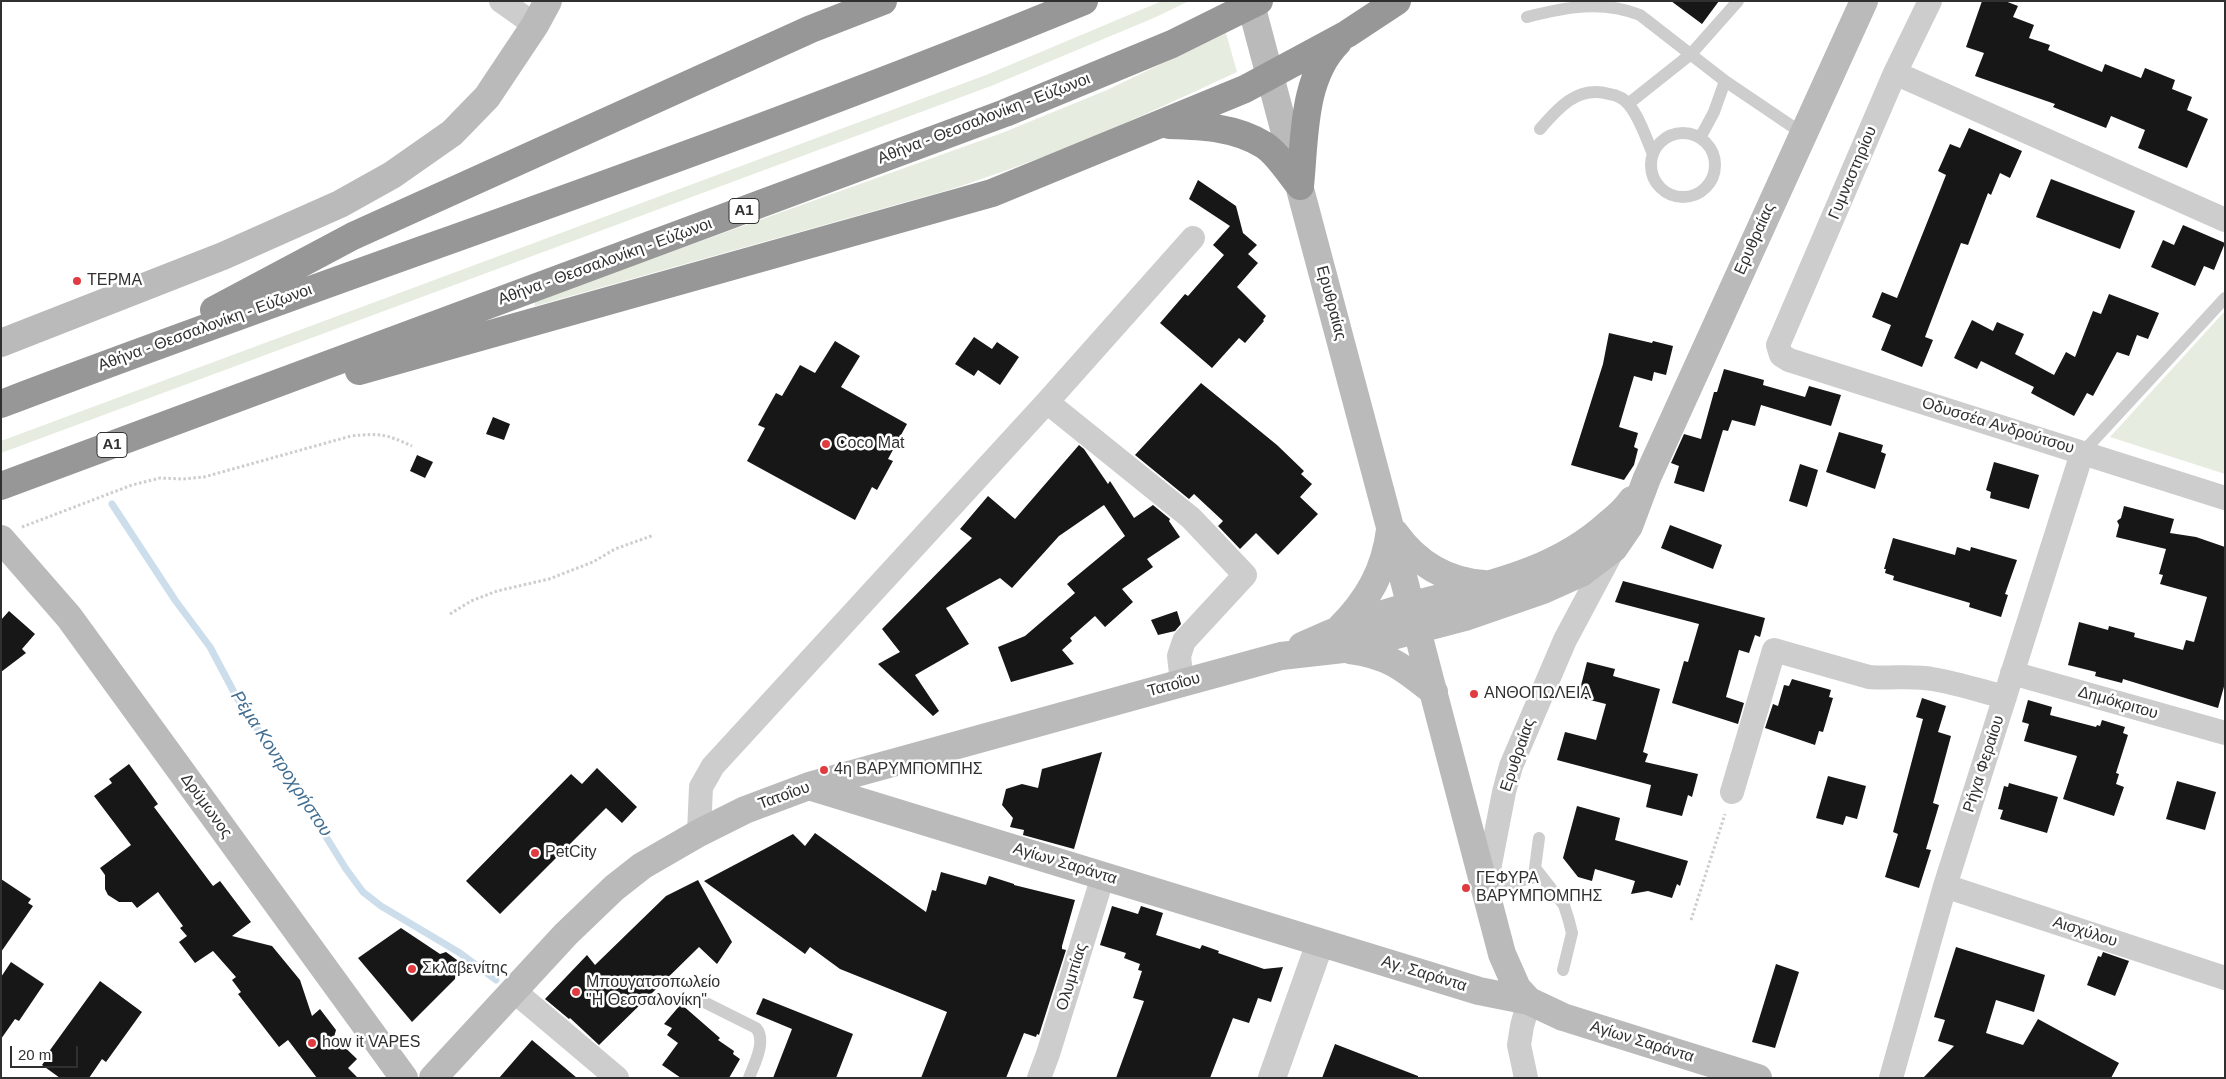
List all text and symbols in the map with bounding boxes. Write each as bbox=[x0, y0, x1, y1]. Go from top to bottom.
street label: Αθήνα - Θεσσαλονίκη - Εύζωνοι bbox=[875, 70, 1093, 168]
street label: Γυμναστηρίου bbox=[1825, 123, 1881, 223]
road number: Α1 bbox=[729, 198, 759, 224]
street label: Ερυθραίας bbox=[1731, 200, 1779, 278]
street label: Αθήνα - Θεσσαλονίκη - Εύζωνοι bbox=[495, 214, 715, 310]
street label: Ερυθραίας bbox=[1312, 264, 1350, 342]
place label: ΤΕΡΜΑ bbox=[87, 271, 142, 291]
marker: ΤΕΡΜΑ bbox=[71, 275, 83, 287]
street label: Αθήνα - Θεσσαλονίκη - Εύζωνοι bbox=[95, 280, 315, 376]
street label: Οδυσσέα Ανδρούτσου bbox=[1919, 394, 2077, 458]
road number: Α1 bbox=[97, 432, 127, 458]
place label: Coco Mat bbox=[836, 434, 904, 454]
marker: Coco Mat bbox=[820, 438, 832, 450]
street label: Τατοΐου bbox=[1146, 669, 1202, 701]
street label: Δημόκριτου bbox=[2076, 682, 2160, 724]
place label: ΑΝΘΟΠΩΛΕΙΑ bbox=[1484, 684, 1591, 704]
water label: Ρέμα Κοντροχρήστου bbox=[226, 687, 336, 841]
marker: ΑΝΘΟΠΩΛΕΙΑ bbox=[1468, 688, 1480, 700]
street label: Ρήγα Φεραίου bbox=[1959, 713, 2009, 815]
street label: Ερυθραίας bbox=[1497, 716, 1539, 794]
place label: 4η ΒΑΡΥΜΠΟΜΠΗΣ bbox=[834, 760, 983, 780]
marker: 4η ΒΑΡΥΜΠΟΜΠΗΣ bbox=[818, 764, 830, 776]
street label: Δρύμωνος bbox=[176, 770, 236, 842]
street label: Τατοΐου bbox=[756, 778, 812, 814]
street label: Αγίων Σαράντα bbox=[1011, 839, 1119, 889]
place label: PetCity bbox=[545, 843, 597, 863]
marker: PetCity bbox=[529, 847, 541, 859]
place label: ΓΕΦΥΡΑ ΒΑΡΥΜΠΟΜΠΗΣ bbox=[1476, 869, 1602, 907]
marker: ΓΕΦΥΡΑ ΒΑΡΥΜΠΟΜΠΗΣ bbox=[1460, 882, 1472, 894]
street label: Αισχύλου bbox=[2050, 913, 2120, 951]
street label: Ολυμπίας bbox=[1053, 941, 1091, 1013]
street label: Αγ. Σαράντα bbox=[1379, 952, 1469, 996]
place label: Σκλαβενίτης bbox=[422, 959, 508, 979]
marker: Σκλαβενίτης bbox=[406, 963, 418, 975]
place label: Μπουγατσοπωλείο "Η Θεσσαλονίκη" bbox=[586, 973, 720, 1011]
marker: Μπουγατσοπωλείο "Η Θεσσαλονίκη" bbox=[570, 986, 582, 998]
street label: Αγίων Σαράντα bbox=[1588, 1017, 1696, 1067]
place label: how it VAPES bbox=[322, 1033, 420, 1053]
scale bar bbox=[12, 1036, 80, 1068]
marker: how it VAPES bbox=[306, 1037, 318, 1049]
text: 20 m bbox=[18, 1046, 51, 1063]

